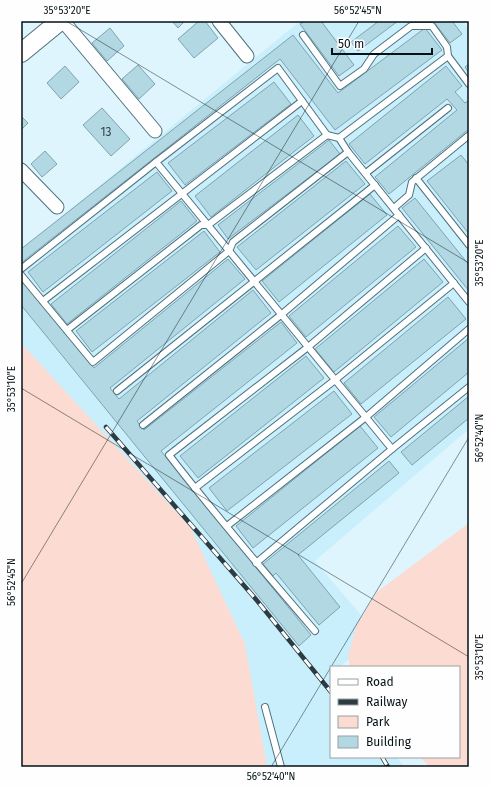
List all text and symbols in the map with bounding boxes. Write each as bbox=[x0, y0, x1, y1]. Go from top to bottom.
text: 35°53'20"E bbox=[43, 5, 91, 17]
text: 56°52'45"N bbox=[334, 5, 382, 17]
scale bar bbox=[332, 30, 432, 56]
text: 50 m bbox=[338, 37, 364, 51]
house number: 13 bbox=[100, 125, 112, 139]
text: 35°53'20"E bbox=[474, 239, 486, 287]
text: 35°53'10"E bbox=[6, 366, 18, 412]
text: 56°52'40"N bbox=[474, 414, 486, 462]
text: 56°52'45"N bbox=[6, 558, 18, 606]
text: 35°53'10"E bbox=[474, 634, 486, 680]
legend bbox=[330, 666, 460, 758]
text: Road bbox=[366, 675, 394, 689]
text: Railway bbox=[366, 695, 407, 709]
text: Park bbox=[366, 715, 390, 729]
text: Building bbox=[366, 735, 412, 749]
text: 56°52'40"N bbox=[247, 771, 295, 783]

